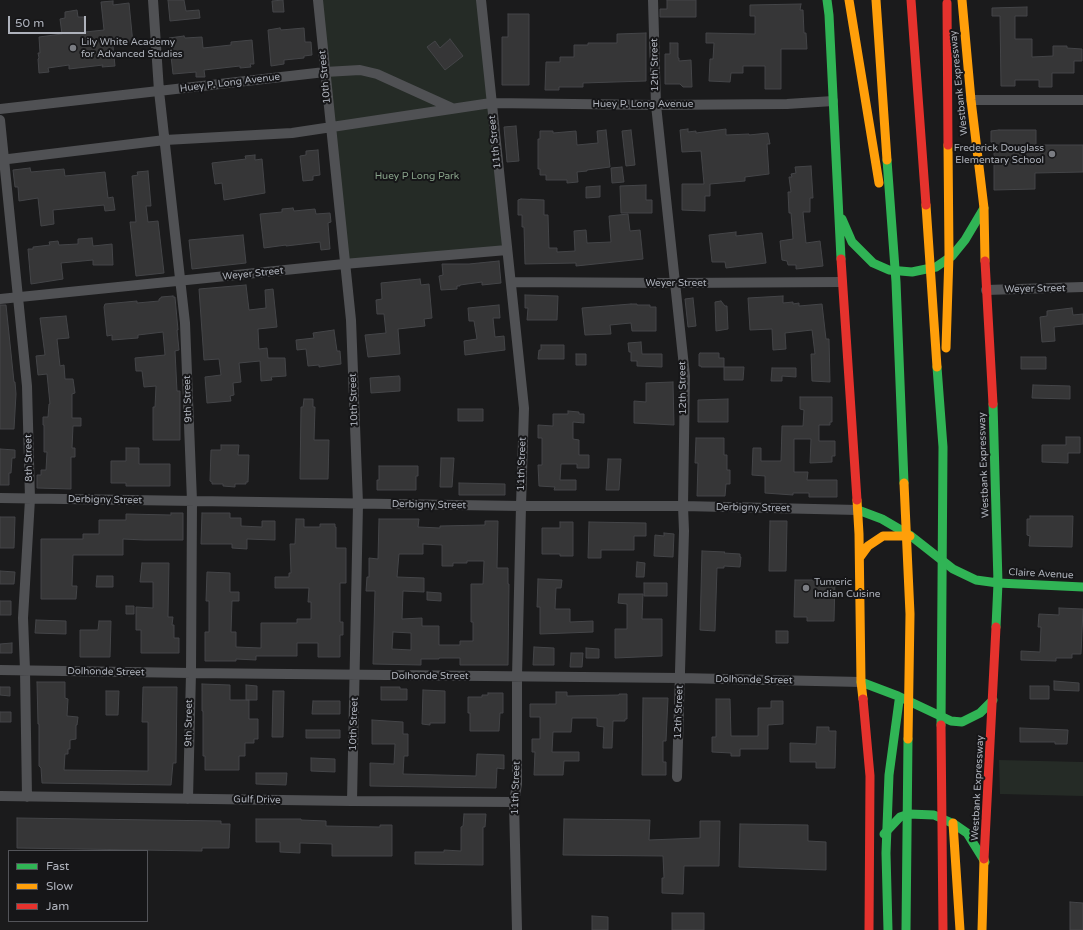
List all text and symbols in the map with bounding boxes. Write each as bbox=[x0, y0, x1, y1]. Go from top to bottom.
scale bar bbox=[10, 8, 88, 34]
text: 50 m bbox=[15, 16, 44, 30]
street label: Westbank Expressway bbox=[948, 30, 970, 136]
place label: Lily White Academy for Advanced Studies bbox=[81, 36, 183, 60]
street label: 12th Street bbox=[649, 38, 661, 92]
marker: Lily White Academy for Advanced Studies bbox=[68, 43, 78, 53]
street label: 10th Street bbox=[317, 50, 333, 104]
street label: Huey P. Long Avenue bbox=[179, 71, 281, 95]
street label: Huey P. Long Avenue bbox=[593, 98, 693, 110]
street label: 11th Street bbox=[486, 115, 504, 169]
place label: Frederick Douglass Elementary School bbox=[954, 142, 1044, 166]
marker: Frederick Douglass Elementary School bbox=[1047, 149, 1057, 159]
park label: Huey P Long Park bbox=[375, 170, 459, 182]
street label: Weyer Street bbox=[222, 265, 284, 283]
street label: Weyer Street bbox=[645, 277, 707, 289]
street label: Weyer Street bbox=[1004, 282, 1066, 296]
street label: 12th Street bbox=[677, 361, 689, 415]
street label: 10th Street bbox=[347, 373, 361, 427]
street label: 9th Street bbox=[181, 375, 195, 423]
street label: Westbank Expressway bbox=[976, 412, 992, 518]
street label: 8th Street bbox=[23, 434, 35, 482]
street label: 11th Street bbox=[515, 437, 529, 491]
street label: Derbigny Street bbox=[68, 493, 142, 507]
street label: Derbigny Street bbox=[392, 498, 466, 512]
street label: Derbigny Street bbox=[716, 501, 790, 515]
street label: Claire Avenue bbox=[1008, 566, 1074, 582]
place label: Tumeric Indian Cuisine bbox=[814, 576, 880, 600]
marker: Tumeric Indian Cuisine bbox=[801, 583, 811, 593]
street label: Dolhonde Street bbox=[67, 665, 145, 679]
street label: Dolhonde Street bbox=[391, 670, 469, 682]
street label: Dolhonde Street bbox=[715, 673, 793, 687]
street label: 12th Street bbox=[672, 685, 686, 739]
street label: 10th Street bbox=[347, 697, 361, 751]
street label: 9th Street bbox=[183, 699, 195, 747]
street label: Westbank Expressway bbox=[969, 735, 987, 841]
street label: 11th Street bbox=[509, 761, 523, 815]
street label: Gulf Drive bbox=[233, 794, 281, 806]
legend bbox=[8, 850, 148, 922]
text: Fast bbox=[46, 859, 69, 873]
text: Slow bbox=[46, 879, 73, 893]
text: Jam bbox=[46, 899, 69, 913]

